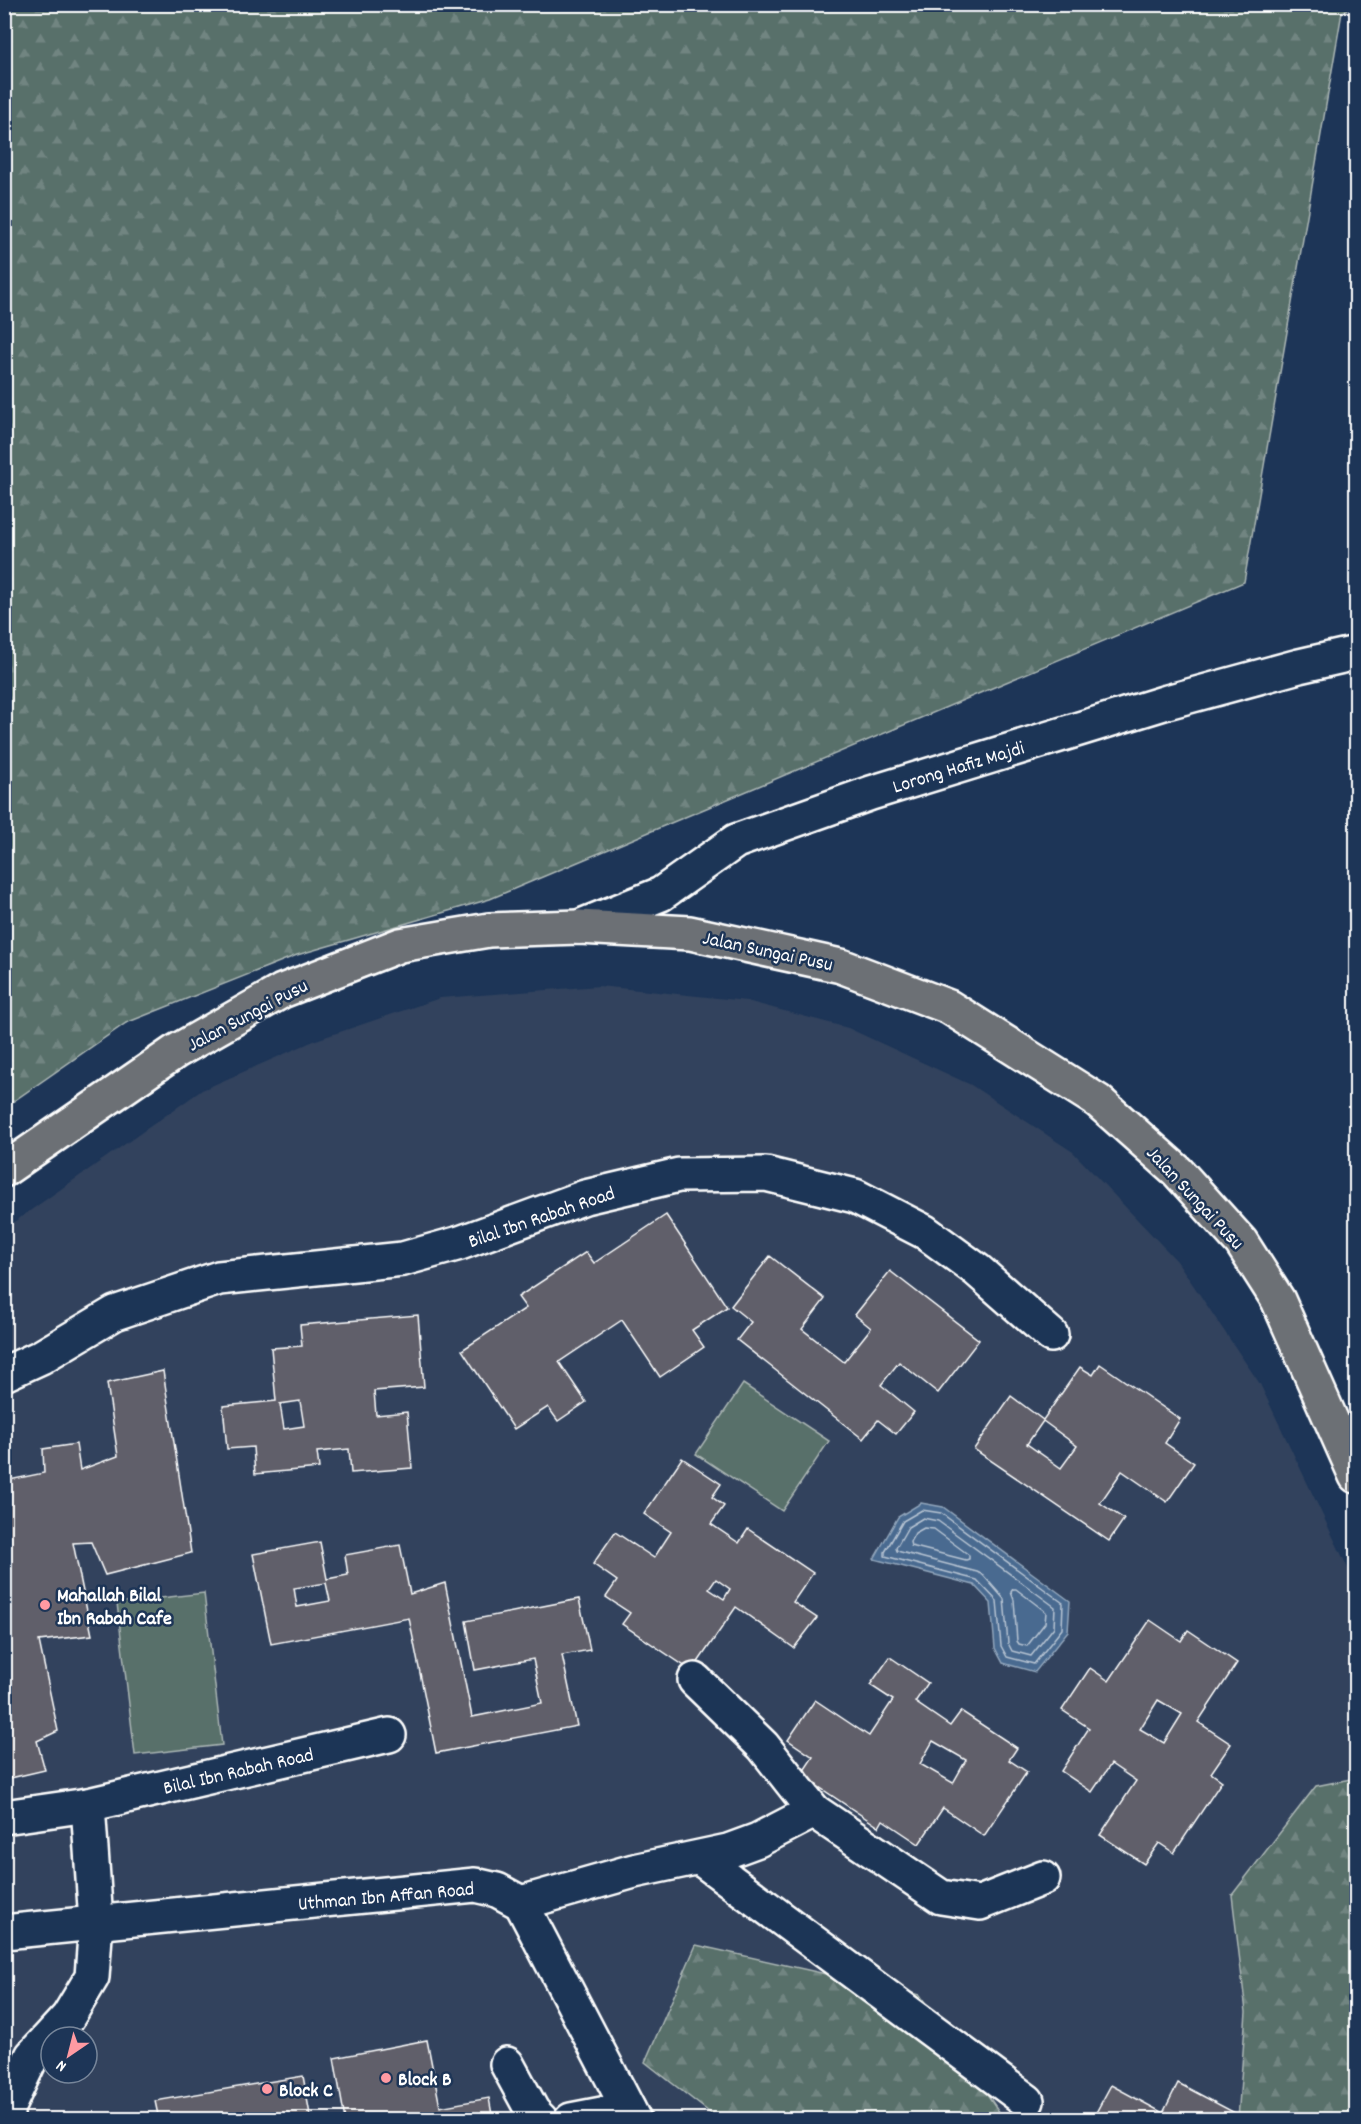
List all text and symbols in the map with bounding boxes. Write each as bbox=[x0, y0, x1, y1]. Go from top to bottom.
street label: Lorong Hafiz Majdi bbox=[890, 735, 1029, 802]
street label: Jalan Sungai Pusu bbox=[700, 925, 835, 980]
street label: Jalan Sungai Pusu bbox=[183, 973, 313, 1060]
street label: Jalan Sungai Pusu bbox=[1138, 1141, 1249, 1257]
street label: Bilal Ibn Rabah Road bbox=[465, 1181, 619, 1257]
place label: Mahallah Bilal Ibn Rabah Cafe bbox=[57, 1583, 172, 1634]
marker: Mahallah Bilal Ibn Rabah Cafe bbox=[38, 1598, 52, 1612]
street label: Bilal Ibn Rabah Road bbox=[161, 1742, 317, 1804]
street label: Uthman Ibn Affan Road bbox=[297, 1876, 476, 1920]
north arrow bbox=[39, 2025, 99, 2085]
text: N bbox=[52, 2053, 72, 2077]
place label: Block B bbox=[398, 2067, 451, 2095]
marker: Block B bbox=[379, 2071, 393, 2085]
place label: Block C bbox=[279, 2078, 333, 2106]
marker: Block C bbox=[260, 2082, 274, 2096]

